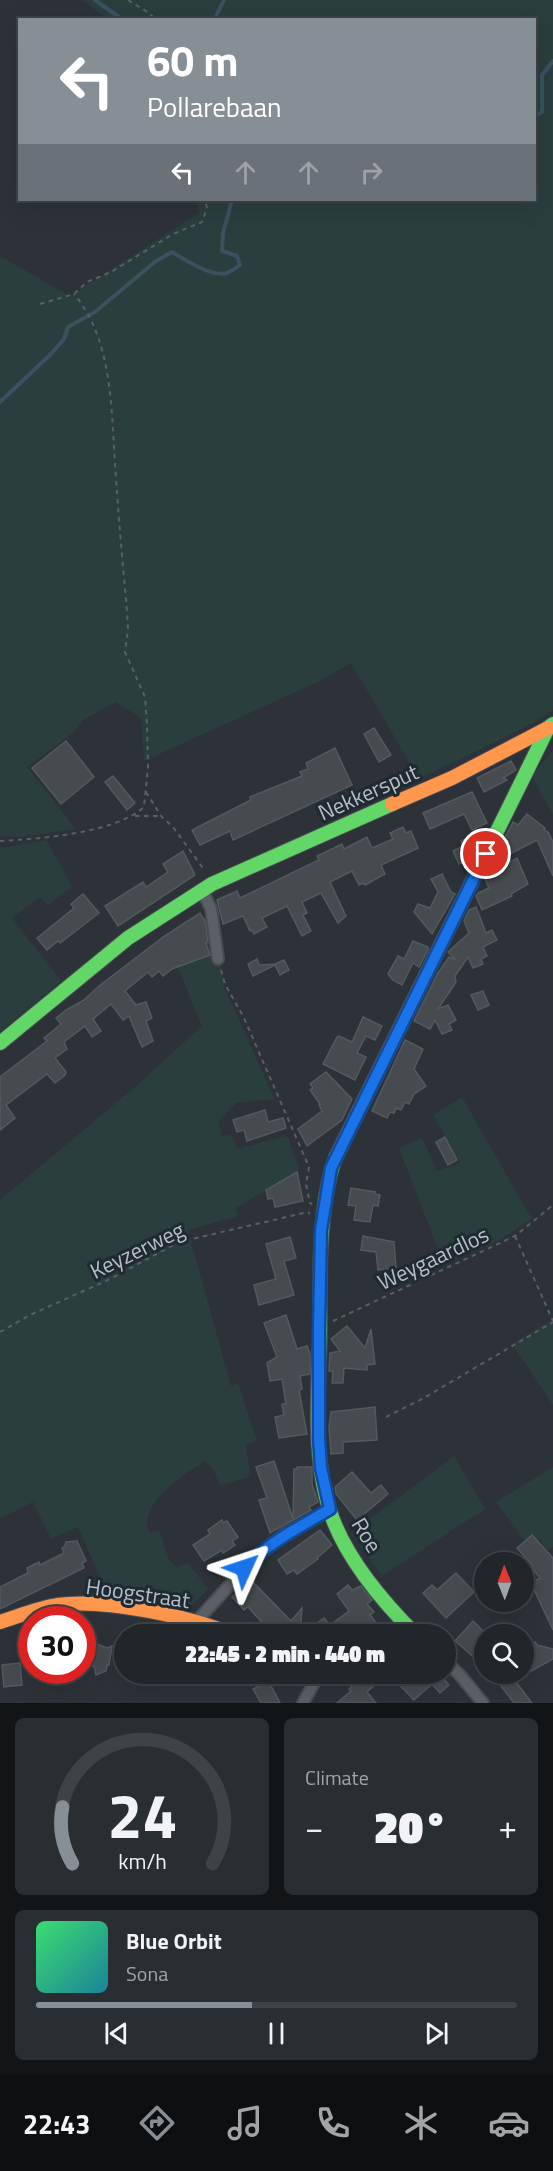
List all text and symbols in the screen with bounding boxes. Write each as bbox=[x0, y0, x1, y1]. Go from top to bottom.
text: 60 m bbox=[147, 28, 239, 92]
icon: left bbox=[48, 42, 126, 120]
text: Pollarebaan bbox=[147, 86, 282, 127]
icon: left bbox=[166, 156, 199, 189]
icon: ahead bbox=[229, 156, 262, 189]
icon: ahead bbox=[292, 156, 325, 189]
icon: right bbox=[355, 156, 388, 189]
street label: Nekkersput bbox=[312, 755, 424, 829]
pin bbox=[460, 828, 511, 879]
icon: arrive bbox=[469, 837, 502, 870]
street label: Keyzerweg bbox=[84, 1212, 190, 1288]
street label: Weygaardlos bbox=[372, 1217, 494, 1299]
street label: Roe bbox=[343, 1511, 391, 1559]
position arrow bbox=[212, 1536, 276, 1600]
north arrow bbox=[474, 1552, 534, 1612]
map controls bbox=[474, 1552, 534, 1684]
street label: Hoogstraat bbox=[84, 1569, 192, 1617]
speed limit sign: 30 bbox=[18, 1606, 96, 1684]
button: search bbox=[474, 1624, 534, 1684]
text: 22:45 · 2 min · 440 m bbox=[185, 1637, 385, 1671]
text: Climate bbox=[305, 1762, 369, 1793]
text: 24 bbox=[107, 1767, 177, 1862]
text: 20° bbox=[374, 1792, 448, 1860]
text: − bbox=[305, 1802, 323, 1852]
text: + bbox=[499, 1802, 517, 1852]
text: km/h bbox=[118, 1845, 166, 1877]
text: Blue Orbit bbox=[126, 1924, 222, 1958]
text: Sona bbox=[126, 1958, 168, 1989]
icon: previous bbox=[100, 2017, 133, 2050]
icon: pause bbox=[260, 2017, 293, 2050]
icon: next bbox=[420, 2017, 453, 2050]
icon: directions bbox=[136, 2102, 178, 2144]
icon: music bbox=[224, 2102, 266, 2144]
icon: phone bbox=[312, 2102, 354, 2144]
icon: climate bbox=[400, 2102, 442, 2144]
icon: car bbox=[488, 2102, 530, 2144]
text: 22:43 bbox=[23, 2103, 90, 2144]

